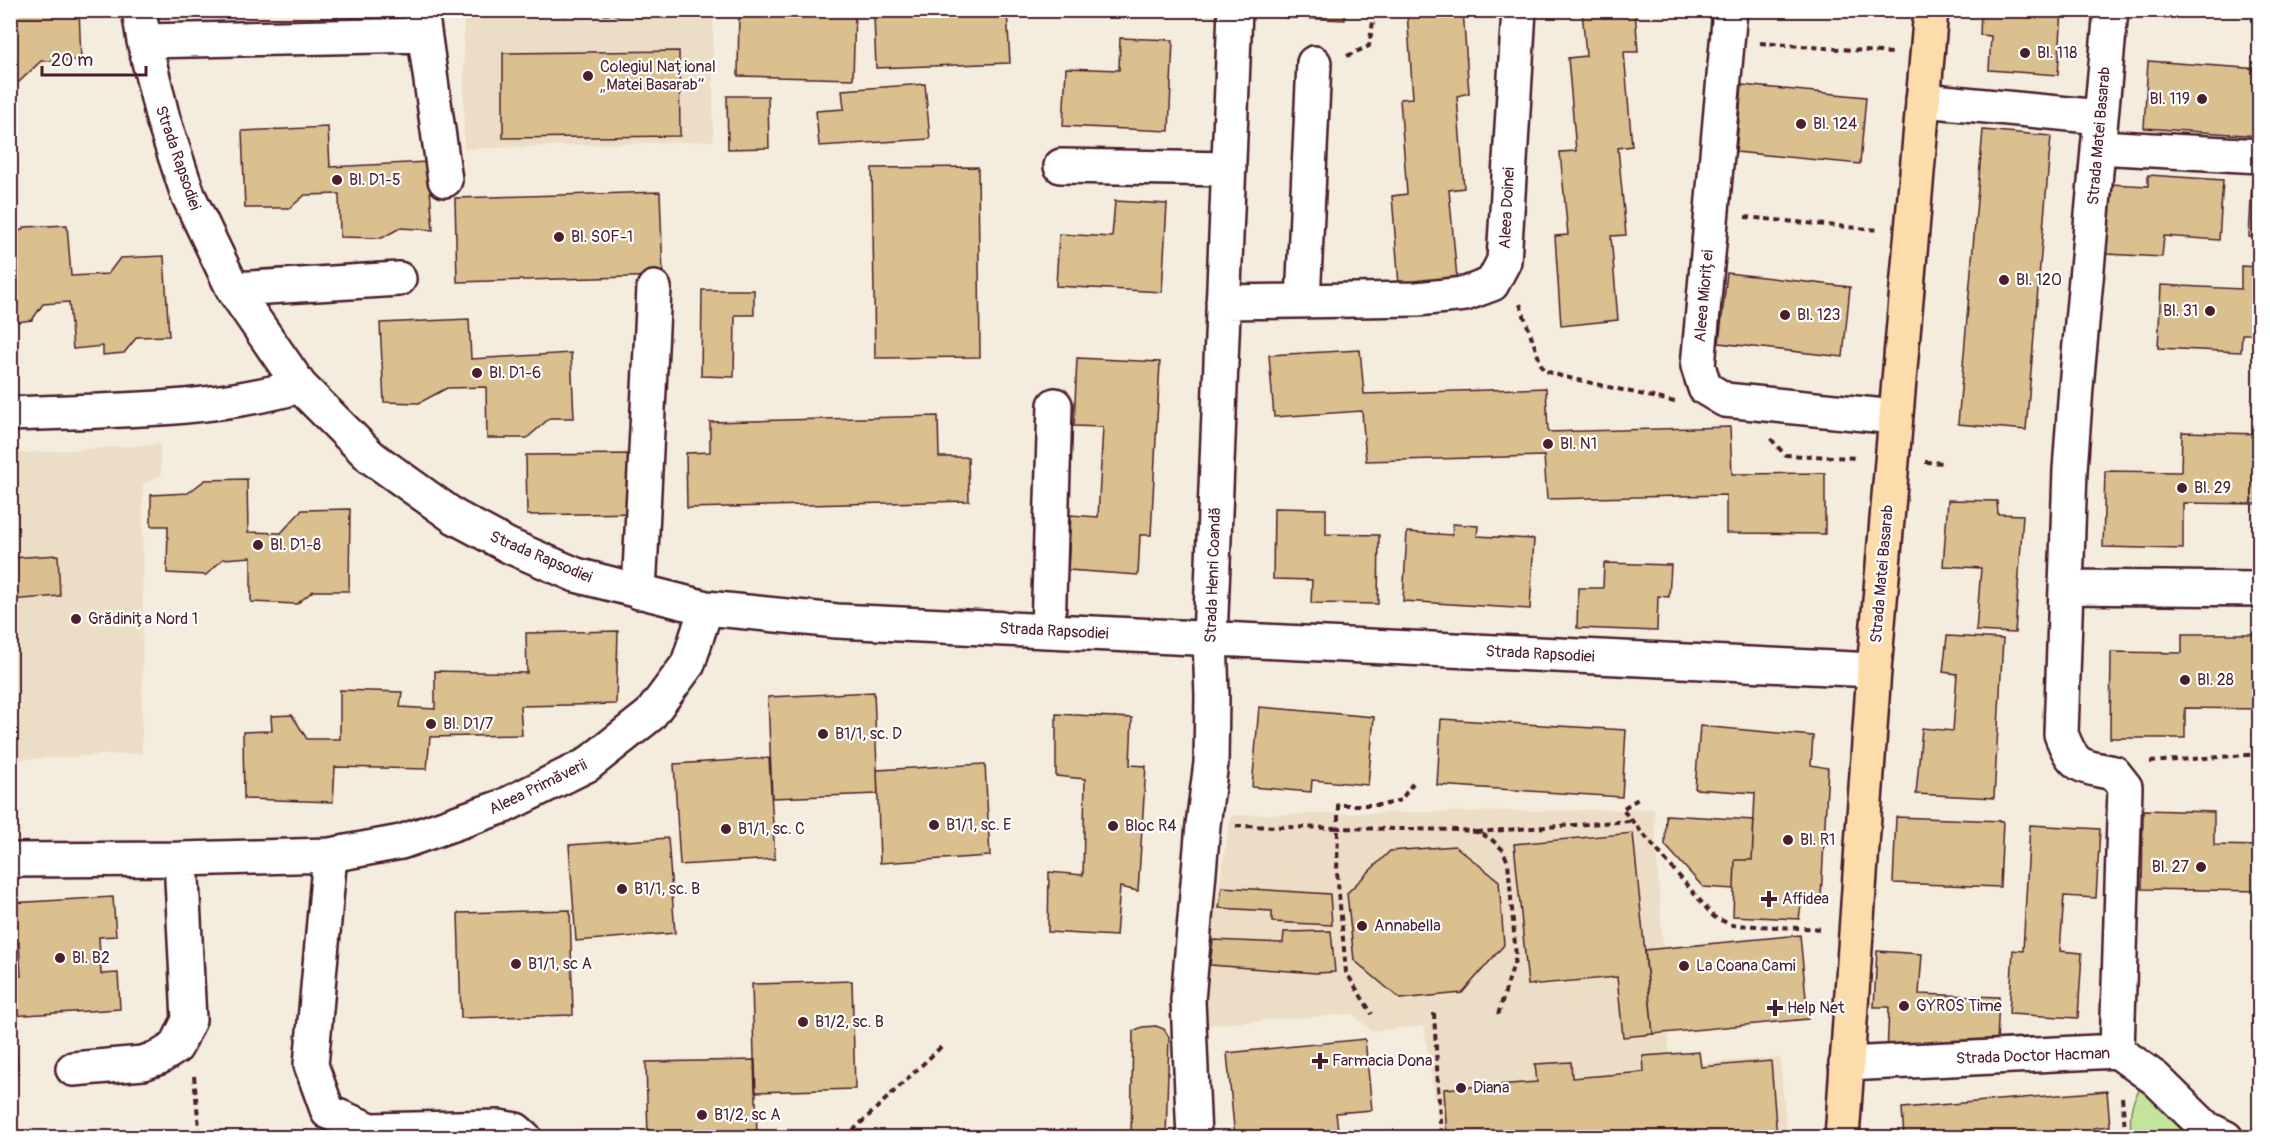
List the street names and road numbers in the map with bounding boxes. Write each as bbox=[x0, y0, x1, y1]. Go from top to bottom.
street label: Strada Matei Basarab bbox=[2083, 66, 2115, 206]
street label: Strada Rapsodiei bbox=[151, 103, 205, 213]
street label: Aleea Doinei bbox=[1495, 166, 1519, 249]
street label: Aleea Mioriței bbox=[1690, 249, 1718, 343]
street label: Strada Matei Basarab bbox=[1866, 504, 1898, 644]
street label: Strada Henri Coandă bbox=[1201, 506, 1225, 644]
street label: Strada Rapsodiei bbox=[487, 526, 595, 588]
street label: Strada Rapsodiei bbox=[999, 618, 1109, 644]
street label: Strada Rapsodiei bbox=[1485, 641, 1595, 667]
street label: Aleea Primăverii bbox=[486, 755, 590, 819]
street label: Strada Doctor Hacman bbox=[1955, 1043, 2111, 1069]

